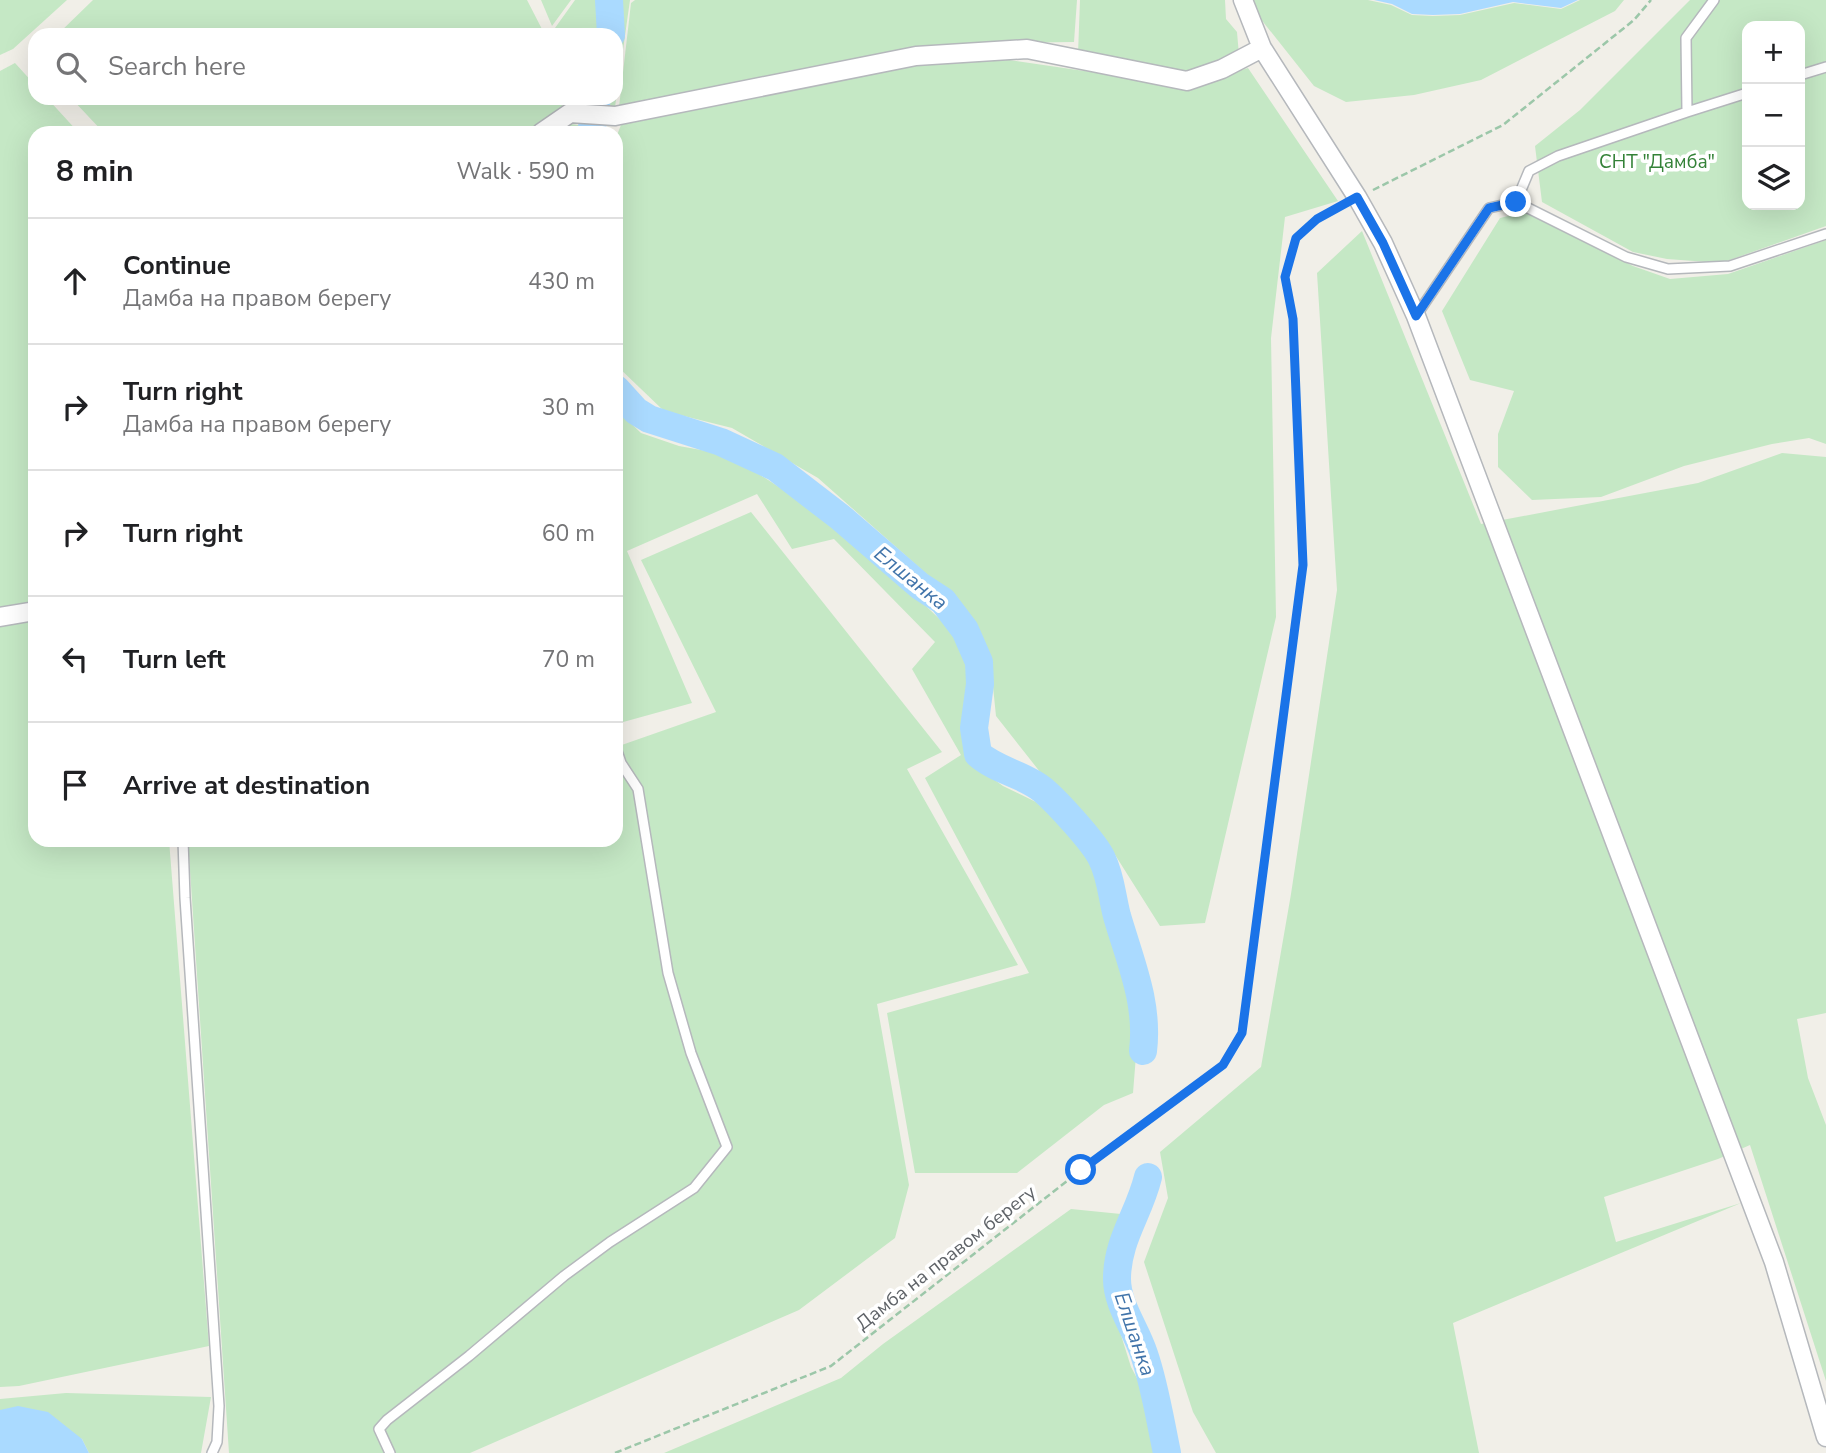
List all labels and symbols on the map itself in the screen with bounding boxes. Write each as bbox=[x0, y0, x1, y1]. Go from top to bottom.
park label: СНТ "Дамба" bbox=[1599, 149, 1715, 175]
route end bbox=[1500, 186, 1531, 217]
water label: Елшанка bbox=[868, 540, 954, 616]
route start bbox=[1065, 1154, 1096, 1185]
street label: Дамба на правом берегу bbox=[851, 1179, 1041, 1336]
water label: Елшанка bbox=[1108, 1288, 1162, 1380]

